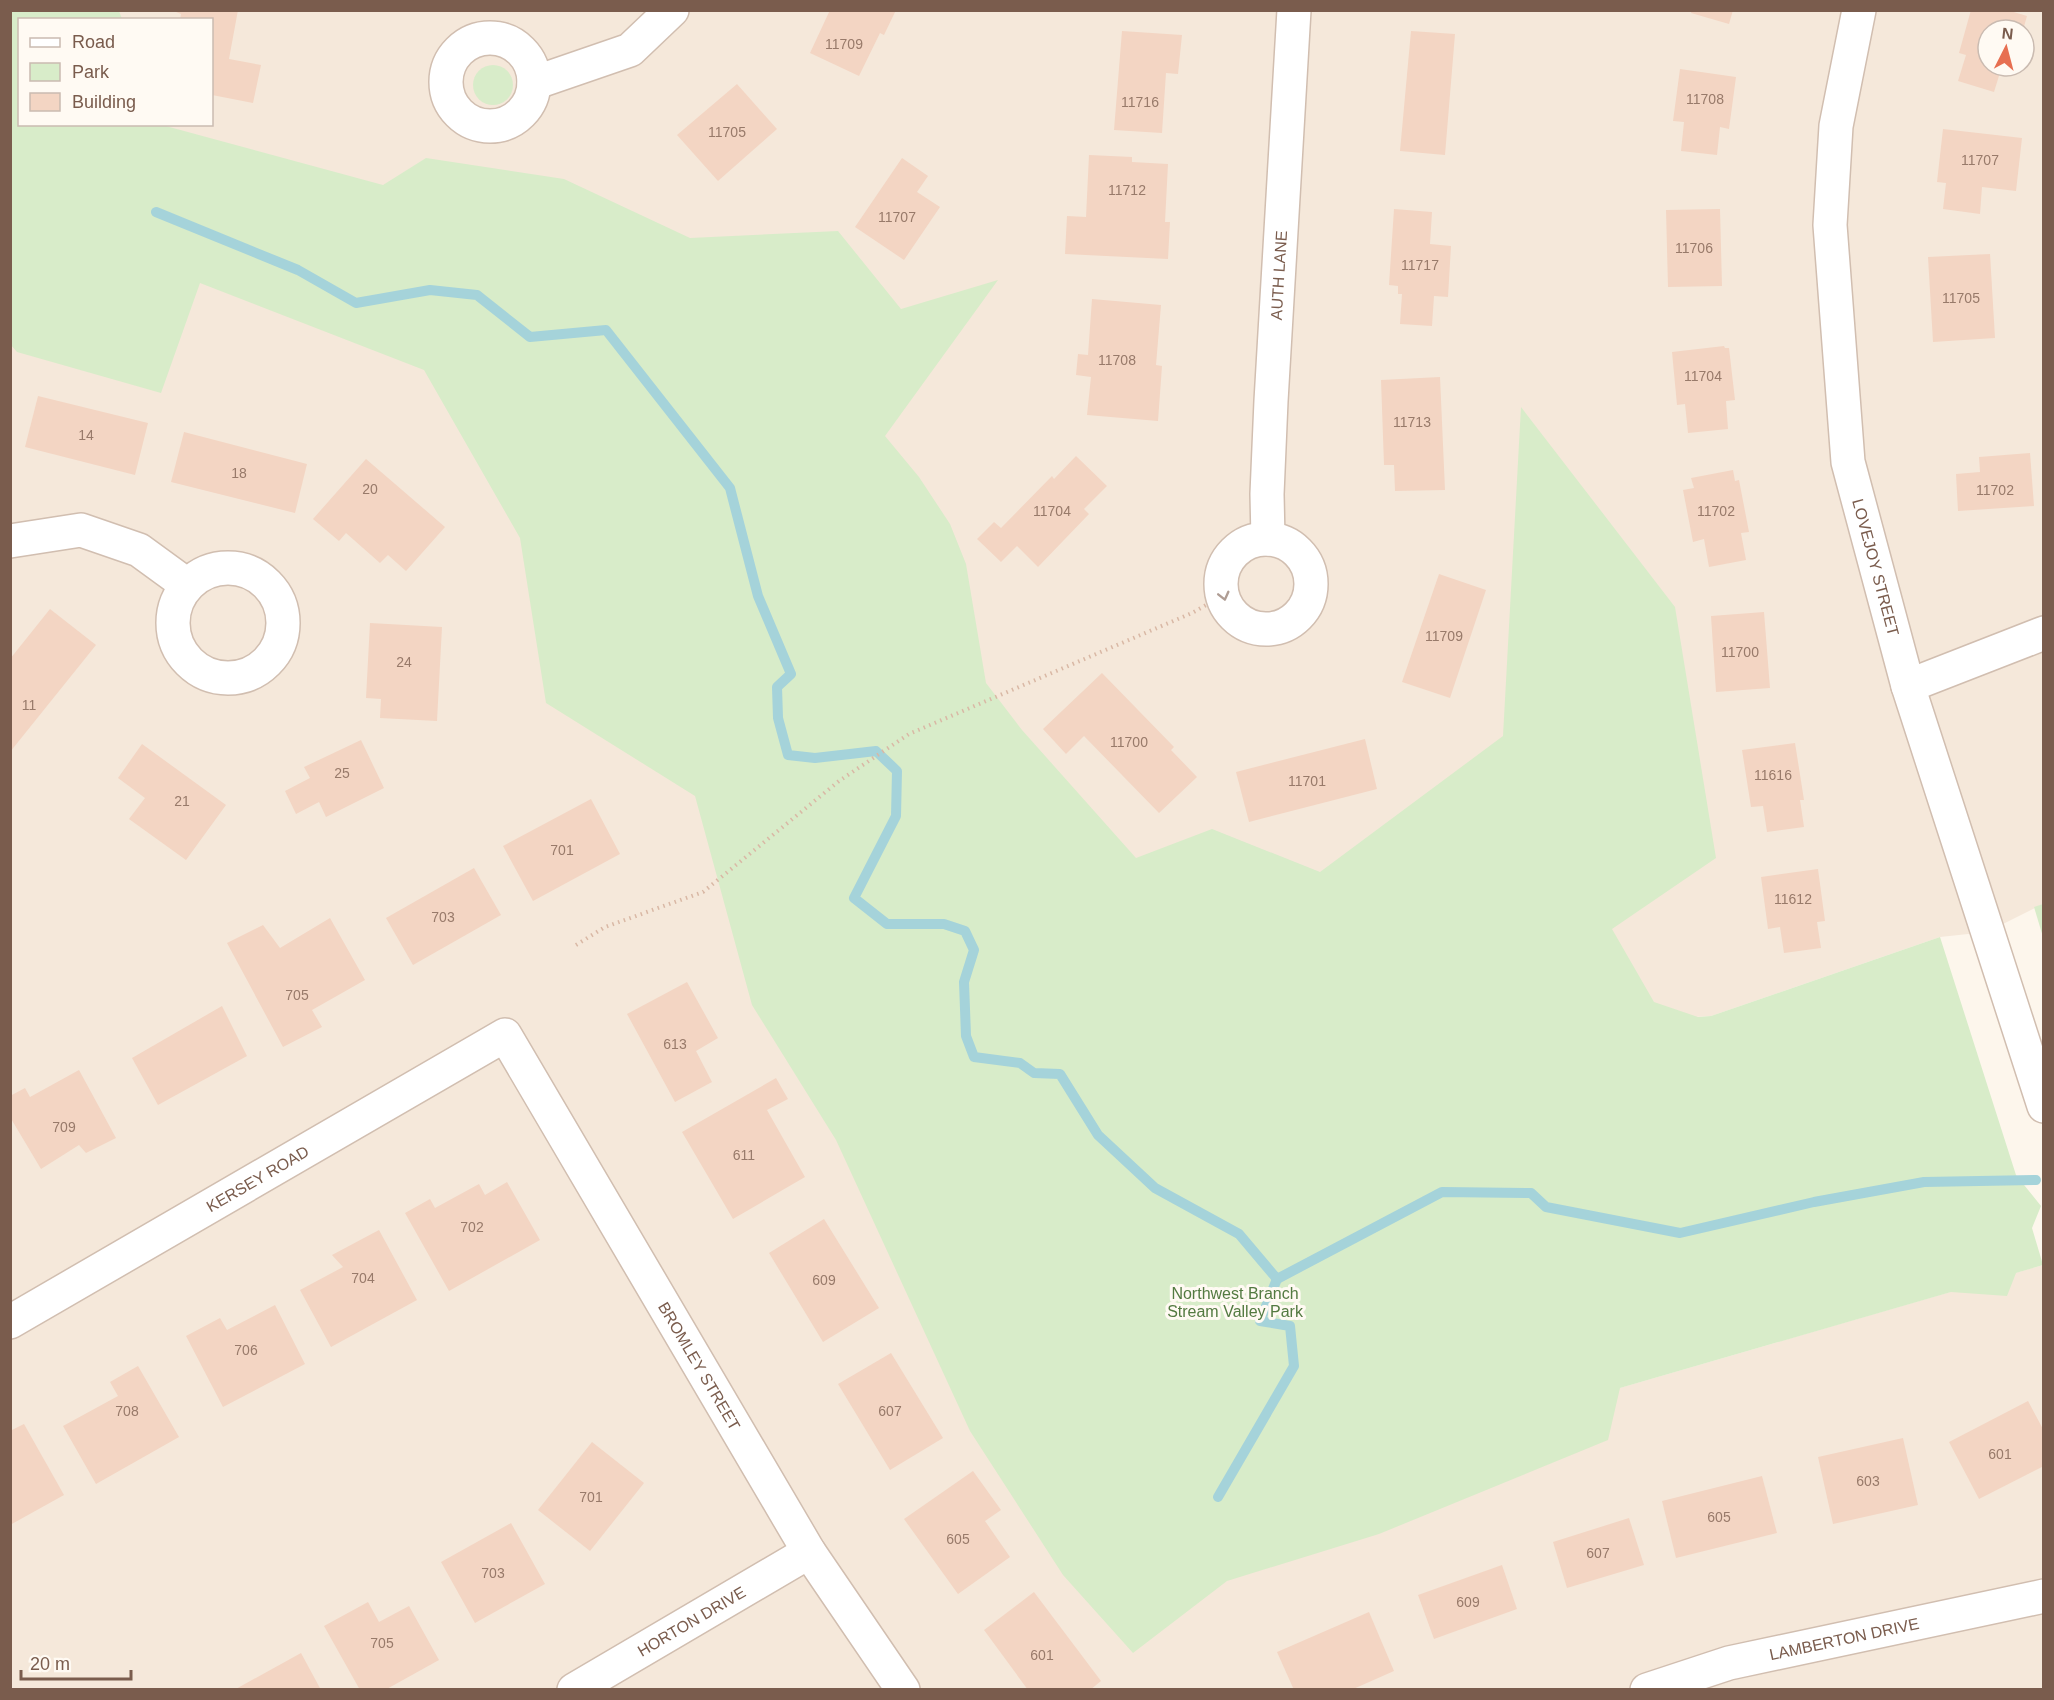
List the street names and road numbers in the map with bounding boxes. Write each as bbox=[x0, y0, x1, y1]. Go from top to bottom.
street label: AUTH LANE bbox=[1267, 230, 1290, 321]
street label: LOVEJOY STREET bbox=[1850, 497, 1903, 638]
street label: KERSEY ROAD bbox=[203, 1142, 312, 1215]
street label: BROMLEY STREET bbox=[655, 1299, 744, 1433]
street label: HORTON DRIVE bbox=[634, 1583, 748, 1659]
street label: LAMBERTON DRIVE bbox=[1768, 1614, 1920, 1663]

